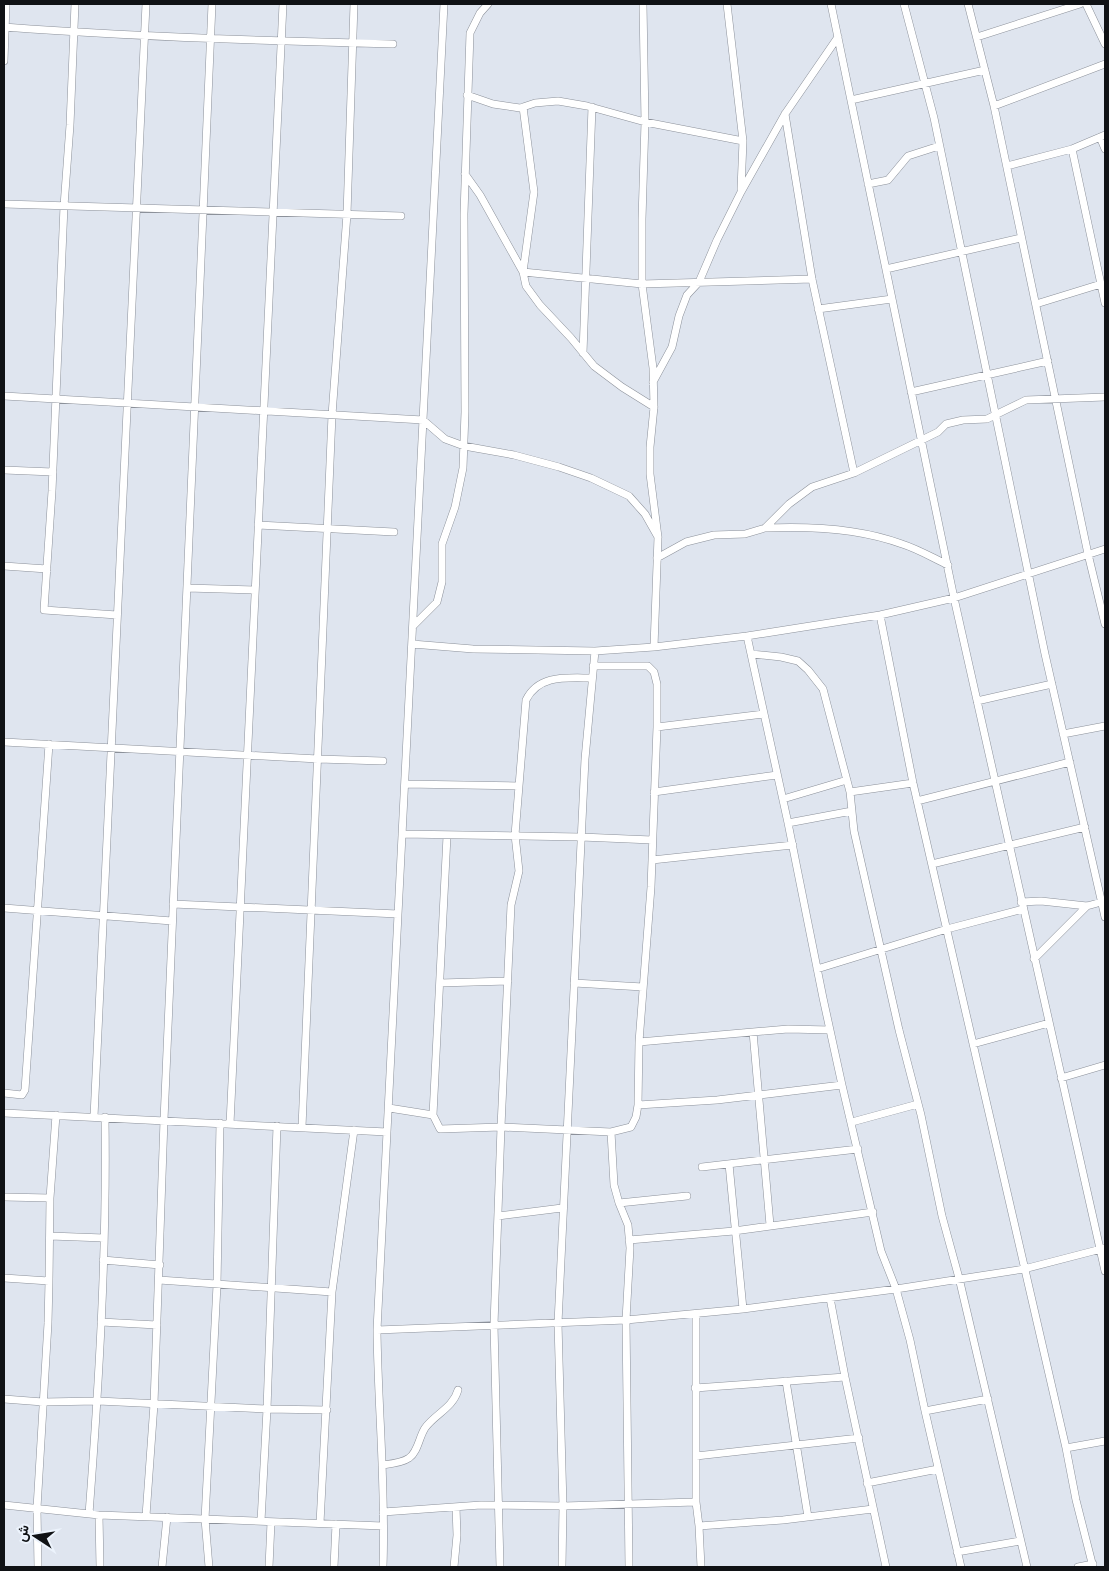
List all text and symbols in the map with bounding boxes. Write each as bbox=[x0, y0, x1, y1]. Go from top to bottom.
north arrow bbox=[10, 1511, 60, 1561]
text: ش bbox=[11, 1523, 33, 1543]

